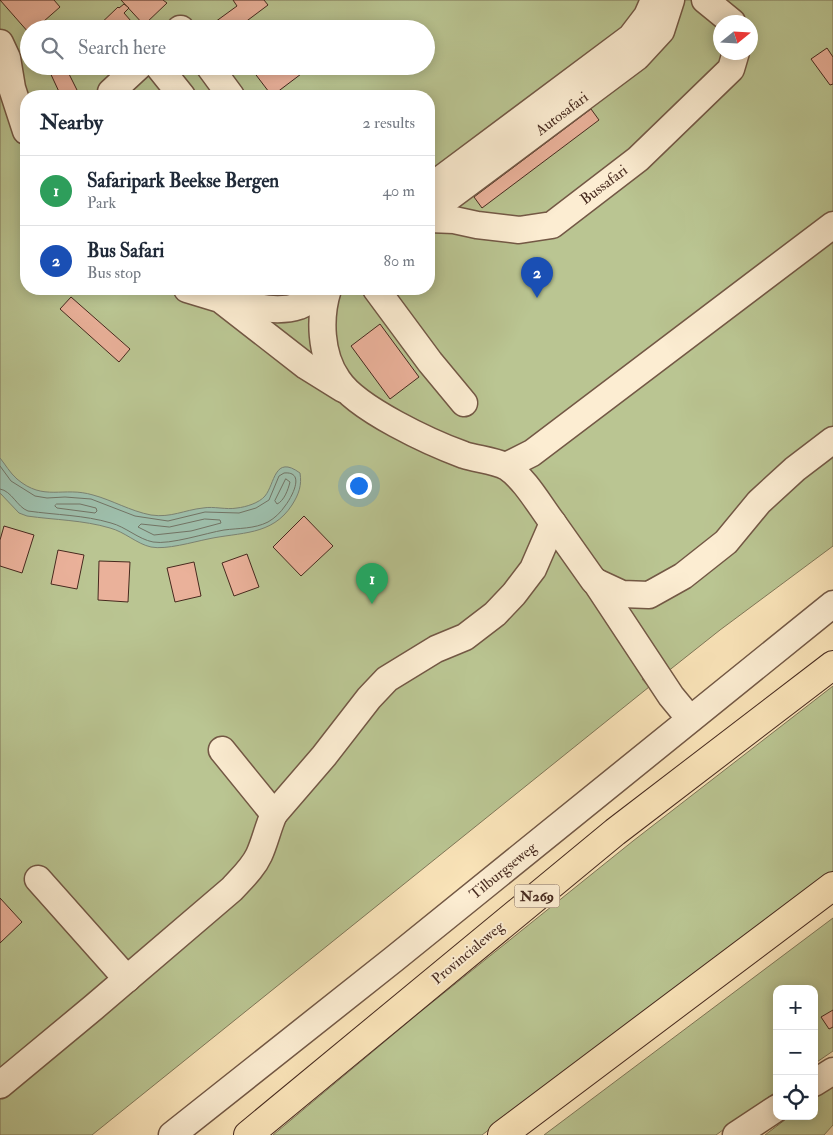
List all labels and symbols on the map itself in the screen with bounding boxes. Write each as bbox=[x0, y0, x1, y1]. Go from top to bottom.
north arrow bbox=[713, 15, 758, 60]
street label: Autosafari bbox=[531, 88, 592, 141]
street label: Bussafari bbox=[576, 161, 632, 209]
pin: 2 bbox=[521, 257, 553, 298]
your location bbox=[346, 473, 372, 499]
pin: 1 bbox=[356, 563, 388, 604]
street label: Tilburgseweg bbox=[466, 838, 541, 904]
road number: N269 bbox=[514, 884, 560, 908]
street label: Provincialeweg bbox=[428, 917, 508, 989]

